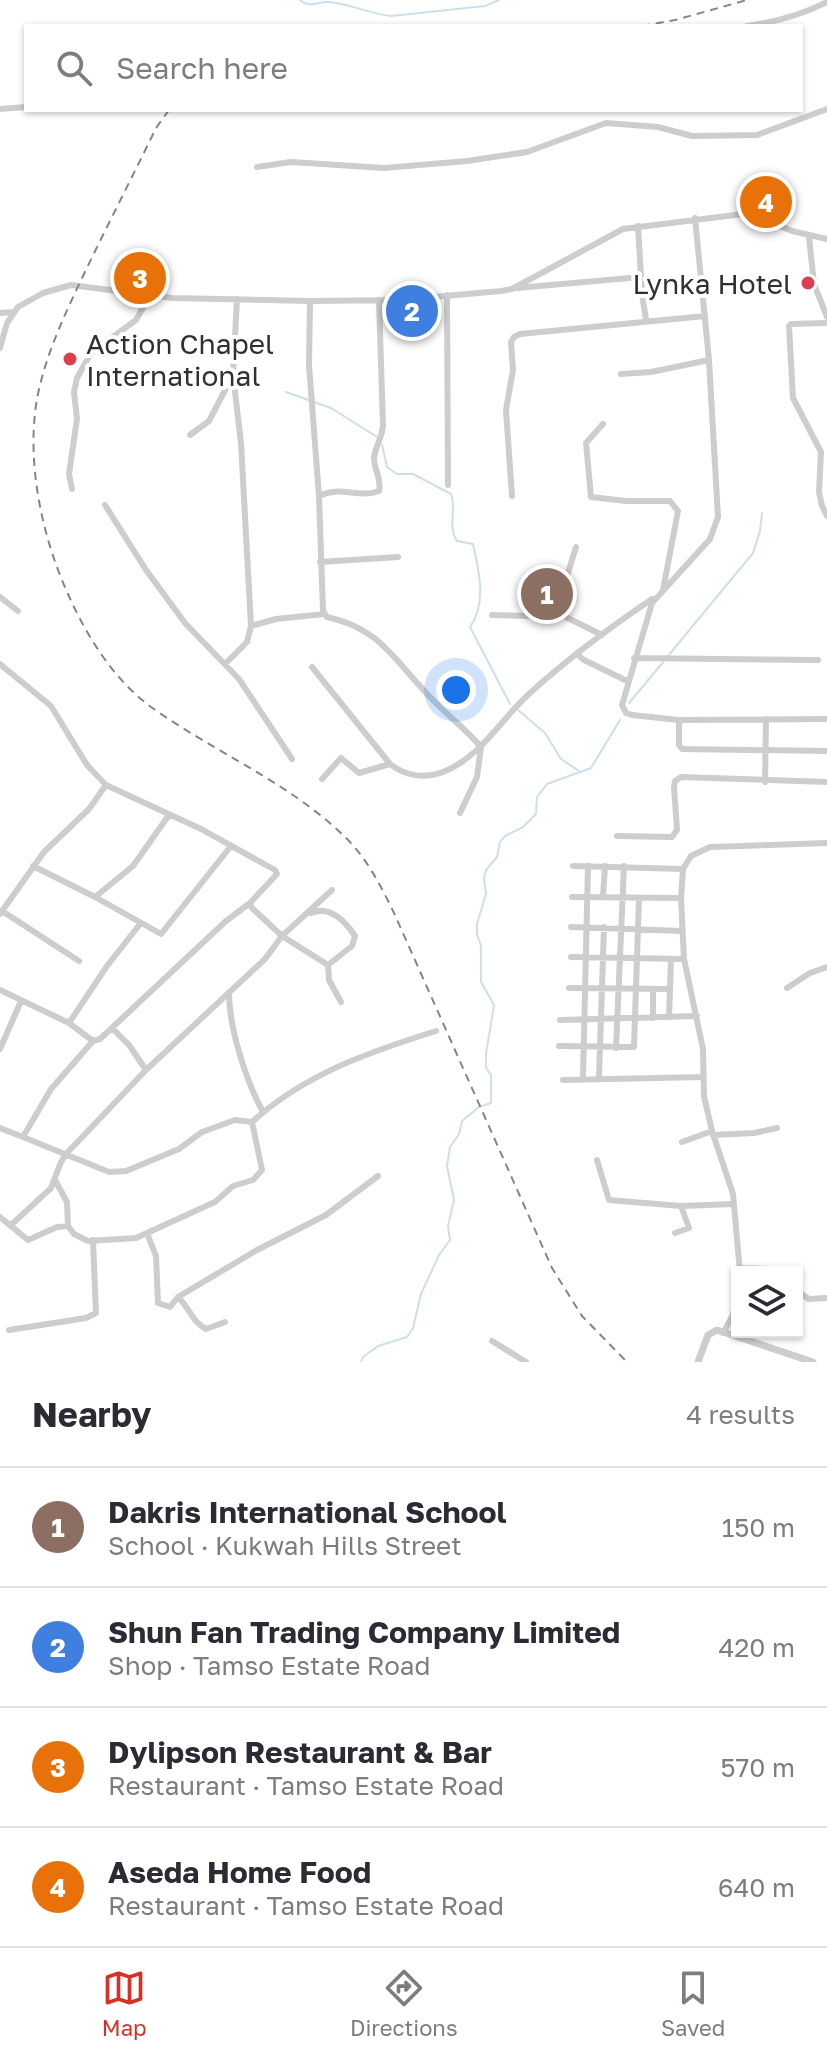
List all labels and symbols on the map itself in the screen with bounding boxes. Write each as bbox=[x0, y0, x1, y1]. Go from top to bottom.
pin: 4 bbox=[740, 172, 792, 232]
pin: 3 bbox=[114, 248, 166, 308]
place label: Lynka Hotel bbox=[633, 267, 792, 300]
marker: Lynka Hotel bbox=[799, 274, 817, 292]
pin: 2 bbox=[386, 281, 438, 341]
place label: Action Chapel International bbox=[86, 327, 274, 392]
marker: Action Chapel International bbox=[61, 350, 79, 368]
pin: 1 bbox=[521, 564, 573, 624]
your location bbox=[436, 670, 476, 710]

